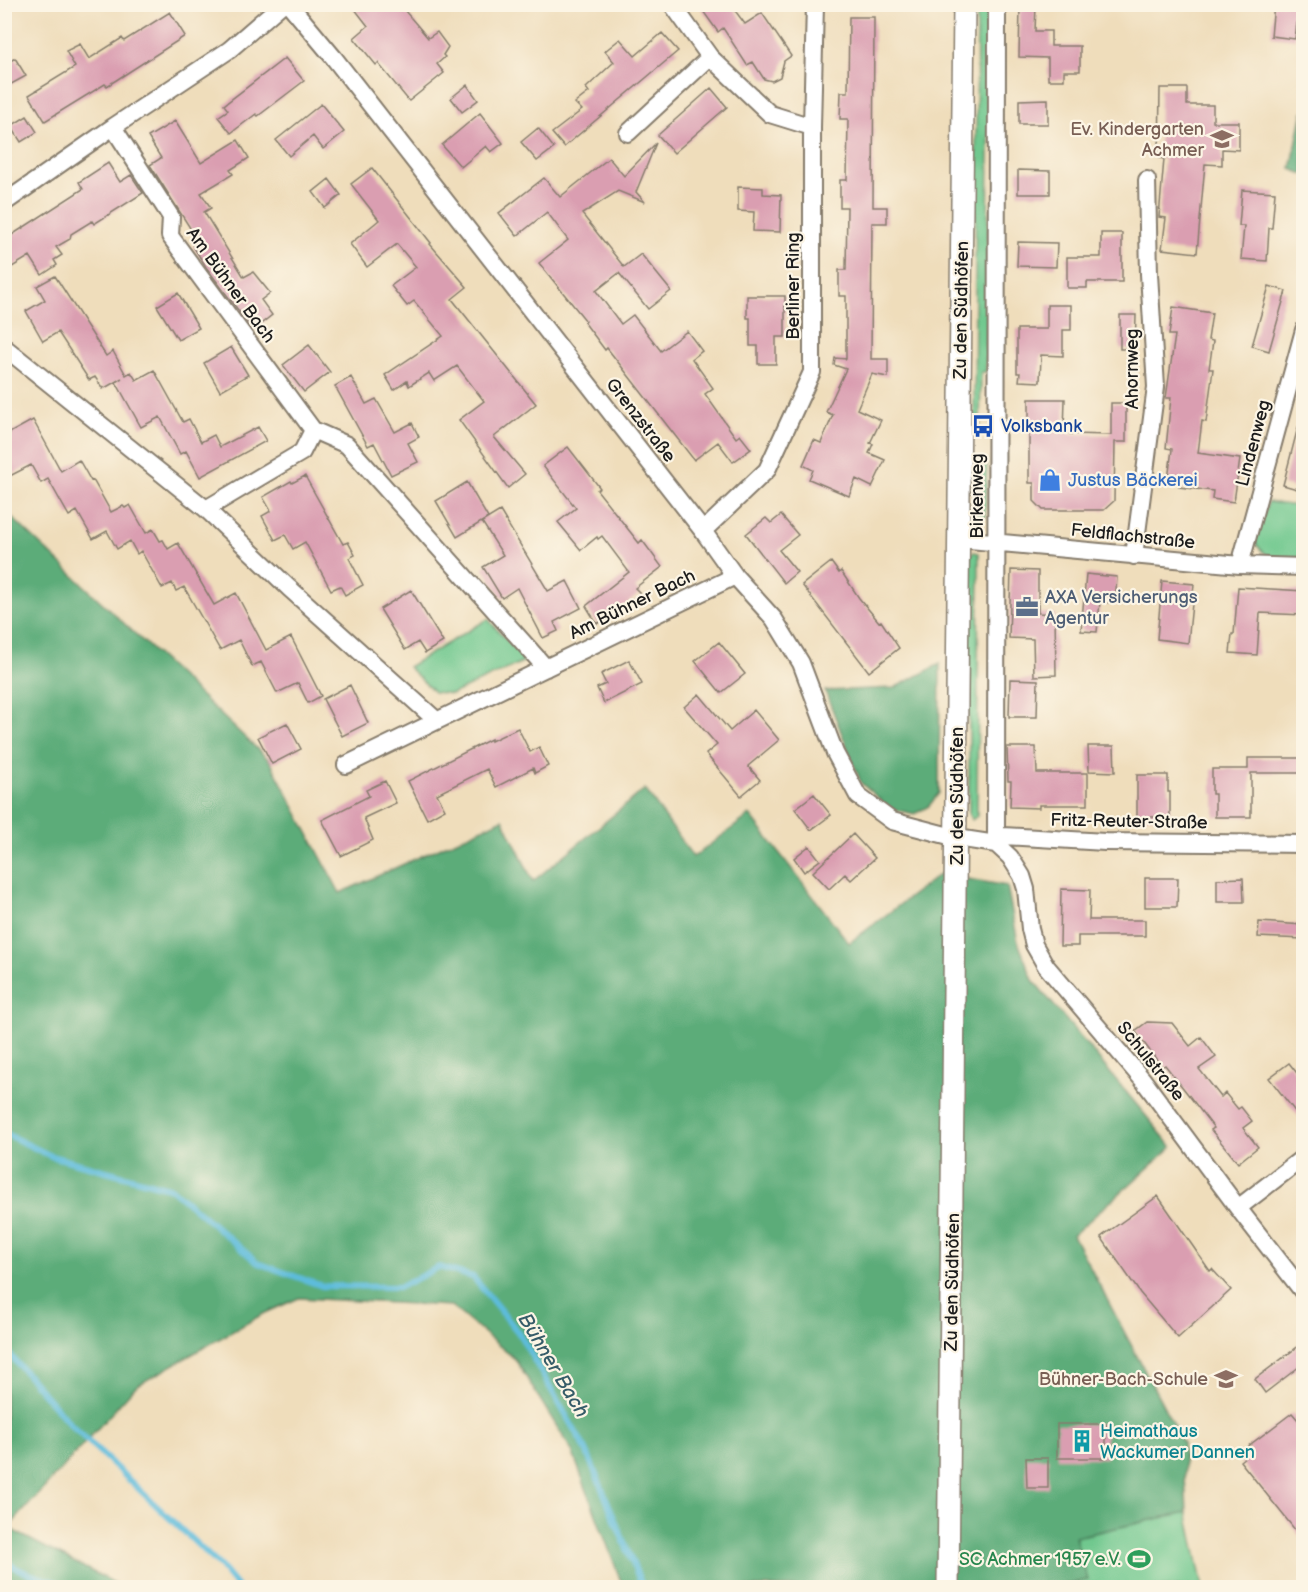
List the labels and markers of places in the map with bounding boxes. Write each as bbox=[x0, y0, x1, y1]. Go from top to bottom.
place label: Ev. Kindergarten Achmer bbox=[1070, 119, 1204, 161]
school or university icon: Ev. Kindergarten Achmer bbox=[1209, 126, 1235, 152]
bus stop icon: Volksbank bbox=[970, 413, 996, 439]
place label: Volksbank bbox=[1001, 416, 1082, 437]
shop icon: Justus Bäckerei bbox=[1037, 467, 1063, 493]
place label: Justus Bäckerei bbox=[1068, 470, 1198, 491]
place label: AXA Versicherungs Agentur bbox=[1045, 587, 1198, 629]
office icon: AXA Versicherungs Agentur bbox=[1014, 594, 1040, 620]
school or university icon: Bühner-Bach-Schule bbox=[1213, 1366, 1239, 1392]
place label: Bühner-Bach-Schule bbox=[1039, 1369, 1208, 1390]
place label: Heimathaus Wackumer Dannen bbox=[1100, 1421, 1255, 1463]
building icon: Heimathaus Wackumer Dannen bbox=[1069, 1428, 1095, 1454]
sports icon: SC Achmer 1957 e.V. bbox=[1126, 1546, 1152, 1572]
place label: SC Achmer 1957 e.V. bbox=[959, 1549, 1121, 1570]

